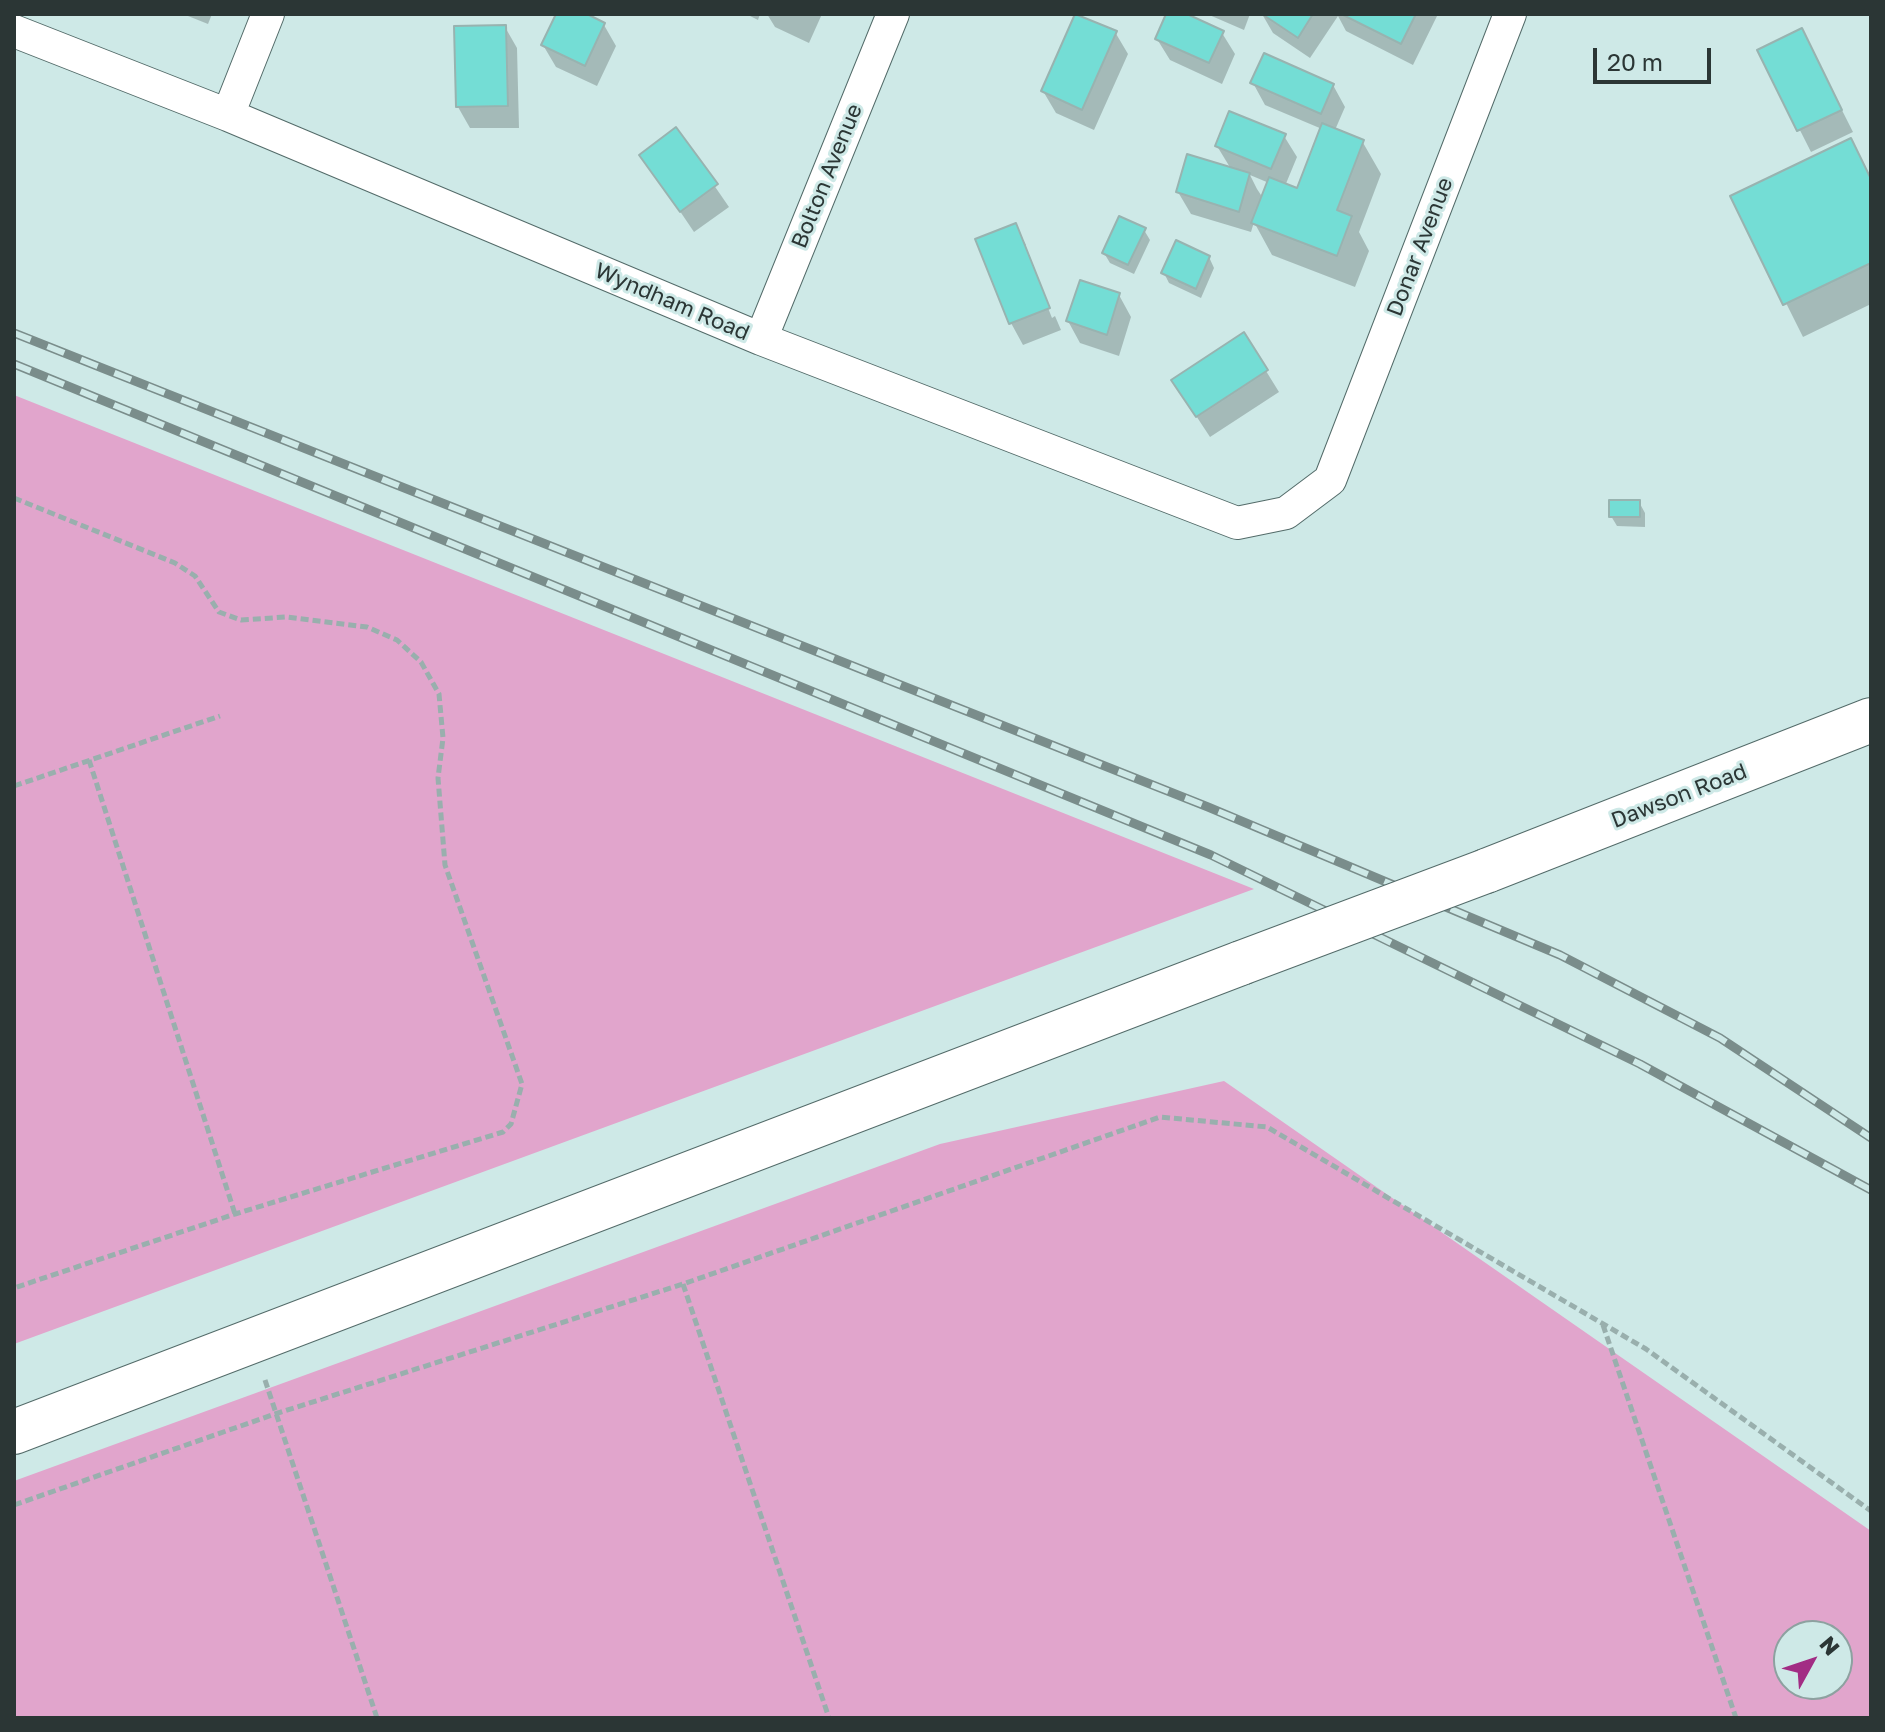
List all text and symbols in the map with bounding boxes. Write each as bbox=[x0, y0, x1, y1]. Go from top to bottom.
scale bar bbox=[1597, 32, 1715, 82]
text: 20 m bbox=[1607, 47, 1663, 76]
street label: Bolton Avenue bbox=[786, 100, 868, 252]
street label: Donar Avenue bbox=[1381, 174, 1459, 320]
street label: Wyndham Road bbox=[591, 258, 753, 346]
street label: Dawson Road bbox=[1607, 758, 1751, 834]
north arrow bbox=[1773, 1620, 1853, 1700]
text: N bbox=[1815, 1630, 1846, 1661]

